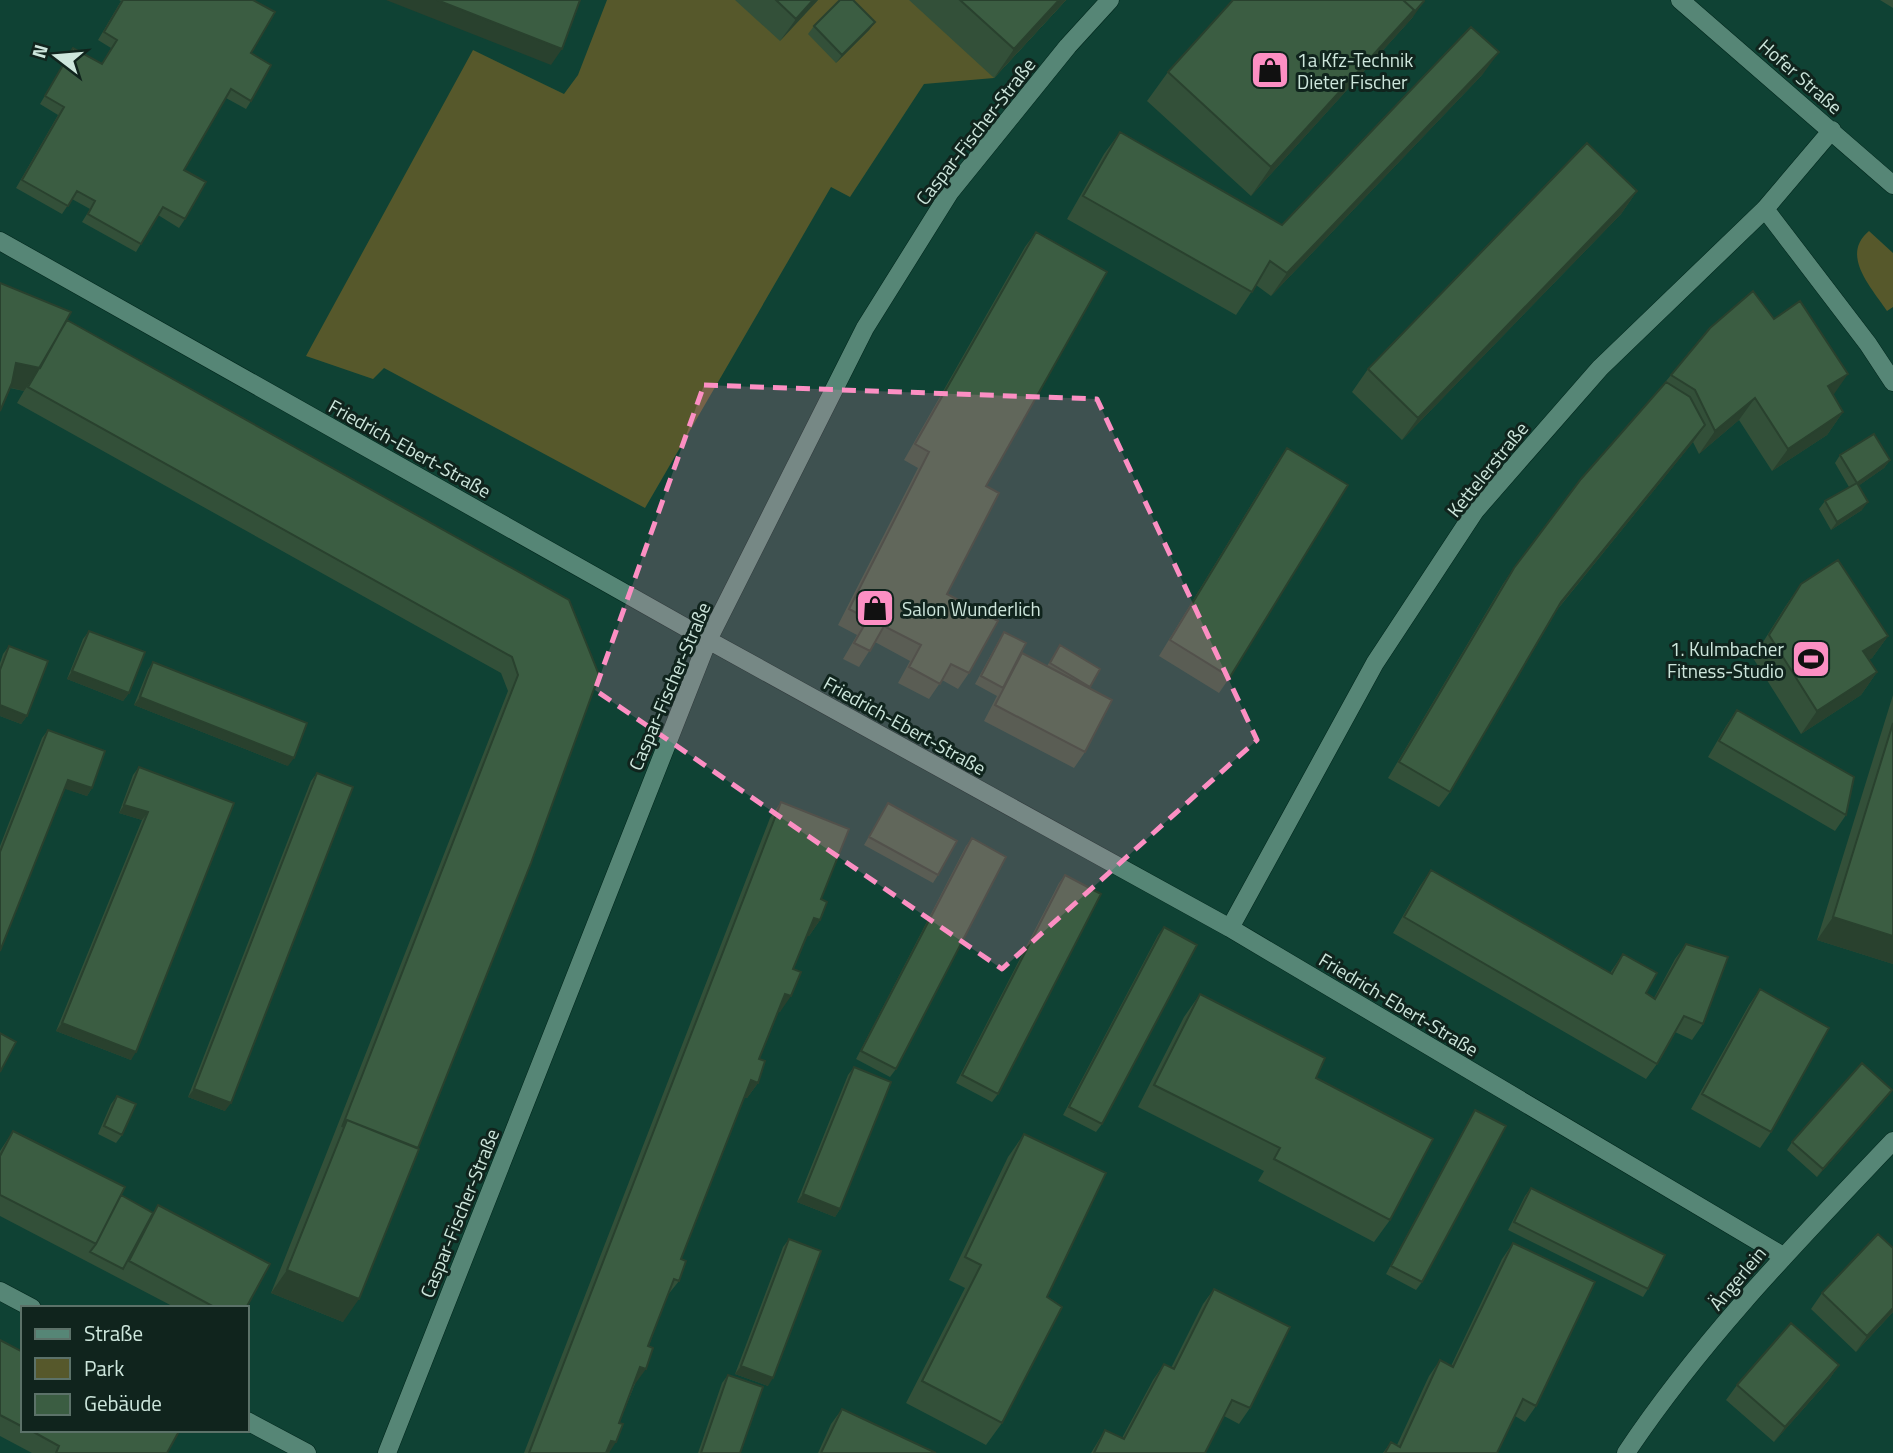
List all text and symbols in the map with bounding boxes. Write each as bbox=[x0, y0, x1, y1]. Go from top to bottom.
north arrow bbox=[21, 21, 91, 91]
street label: Hofer Straße bbox=[1753, 31, 1849, 121]
text: N bbox=[23, 41, 55, 62]
place label: 1a Kfz-Technik Dieter Fischer bbox=[1297, 45, 1413, 96]
shop icon: 1a Kfz-Technik Dieter Fischer bbox=[1249, 49, 1291, 91]
street label: Caspar-Fischer-Straße bbox=[908, 51, 1042, 211]
street label: Friedrich-Ebert-Straße bbox=[324, 391, 496, 505]
street label: Kettelerstraße bbox=[1439, 415, 1535, 523]
shop icon: Salon Wunderlich bbox=[854, 587, 896, 629]
place label: Salon Wunderlich bbox=[902, 594, 1041, 623]
street label: Caspar-Fischer-Straße bbox=[620, 597, 718, 775]
place label: 1. Kulmbacher Fitness-Studio bbox=[1667, 634, 1784, 685]
sports icon: 1. Kulmbacher Fitness-Studio bbox=[1790, 638, 1832, 680]
street label: Friedrich-Ebert-Straße bbox=[819, 668, 991, 782]
street label: Friedrich-Ebert-Straße bbox=[1314, 945, 1484, 1063]
street label: Caspar-Fischer-Straße bbox=[412, 1124, 506, 1302]
street label: Ängerlein bbox=[1702, 1240, 1772, 1316]
legend bbox=[21, 1306, 248, 1432]
text: Straße bbox=[84, 1317, 143, 1349]
text: Park bbox=[84, 1352, 124, 1384]
text: Gebäude bbox=[84, 1387, 162, 1419]

